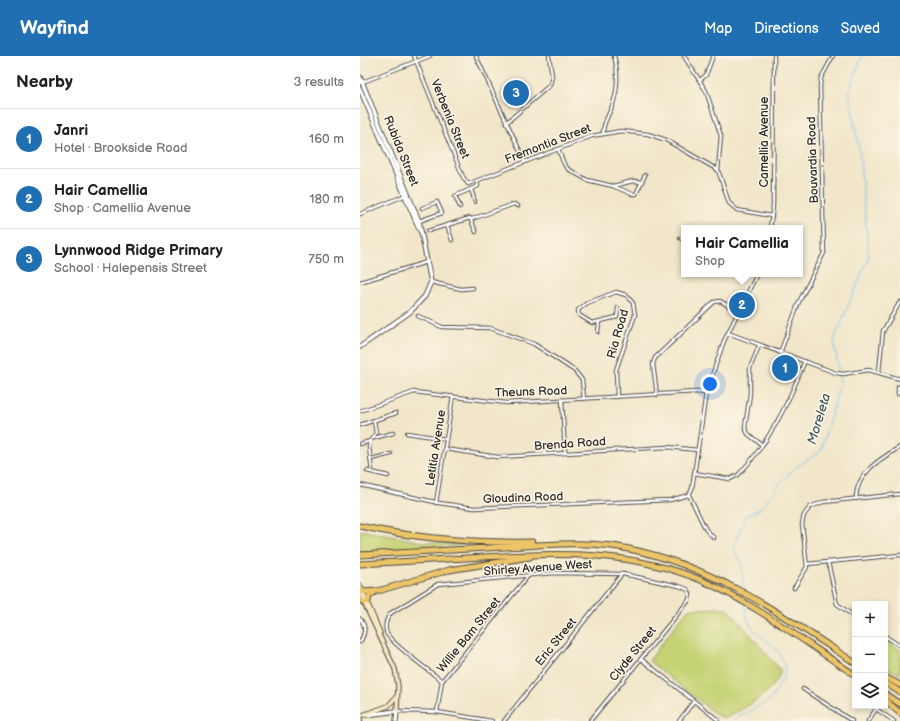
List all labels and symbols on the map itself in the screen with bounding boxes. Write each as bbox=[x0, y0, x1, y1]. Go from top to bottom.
street label: Verbenia Street bbox=[427, 77, 473, 161]
pin: 3 bbox=[503, 78, 529, 108]
street label: Camellia Avenue bbox=[757, 97, 772, 187]
street label: Rubida Street bbox=[380, 114, 422, 189]
street label: Bouvardia Road bbox=[804, 116, 822, 204]
street label: Fremontia Street bbox=[503, 121, 594, 167]
pin: 2 bbox=[729, 290, 755, 320]
street label: Ria Road bbox=[604, 308, 632, 360]
pin: 1 bbox=[772, 353, 798, 383]
your location bbox=[700, 374, 720, 394]
street label: Theuns Road bbox=[495, 383, 568, 401]
water label: Moreleta bbox=[804, 391, 834, 447]
street label: Letitia Avenue bbox=[423, 409, 449, 487]
street label: Brenda Road bbox=[534, 434, 607, 454]
street label: Gloudina Road bbox=[483, 489, 564, 507]
street label: Shirley Avenue West bbox=[483, 557, 593, 579]
street label: Willie Bam Street bbox=[434, 594, 504, 676]
street label: Eric Street bbox=[532, 615, 580, 669]
street label: Clyde Street bbox=[606, 623, 660, 684]

